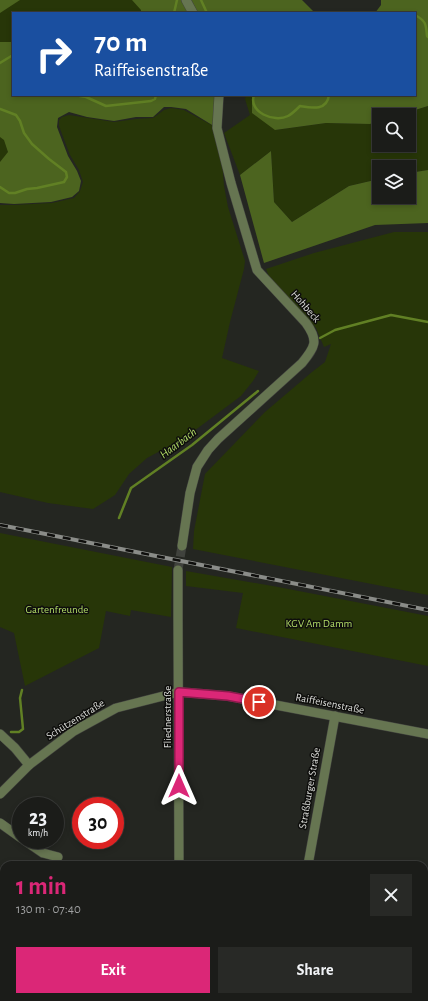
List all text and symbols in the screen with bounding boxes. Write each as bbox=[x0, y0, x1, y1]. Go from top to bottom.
icon: right bbox=[28, 28, 80, 80]
text: 70 m bbox=[94, 29, 148, 57]
text: Raiffeisenstraße bbox=[94, 62, 208, 80]
map controls bbox=[372, 108, 416, 204]
button: search bbox=[372, 108, 416, 152]
button: layers bbox=[372, 160, 416, 204]
street label: Hohbeck bbox=[289, 288, 322, 324]
water label: Haarbach bbox=[157, 425, 199, 461]
park label: Gartenfreunde bbox=[26, 604, 88, 615]
park label: KGV Am Damm bbox=[286, 618, 353, 629]
pin bbox=[242, 685, 276, 719]
street label: Fliednerstraße bbox=[162, 686, 173, 748]
icon: arrive bbox=[248, 691, 270, 713]
street label: Raiffeisenstraße bbox=[295, 691, 365, 716]
street label: Schützenstraße bbox=[44, 697, 106, 742]
street label: Straßburger Straße bbox=[297, 747, 322, 830]
position arrow bbox=[158, 765, 200, 807]
speed limit sign: 30 bbox=[72, 797, 124, 849]
text: 23 bbox=[29, 808, 47, 828]
text: km/h bbox=[28, 828, 48, 838]
button: close bbox=[370, 874, 412, 916]
text: 1 min bbox=[16, 875, 67, 899]
text: 130 m · 07:40 bbox=[16, 903, 81, 916]
button: Exit bbox=[16, 947, 210, 993]
button: Share bbox=[218, 947, 412, 993]

